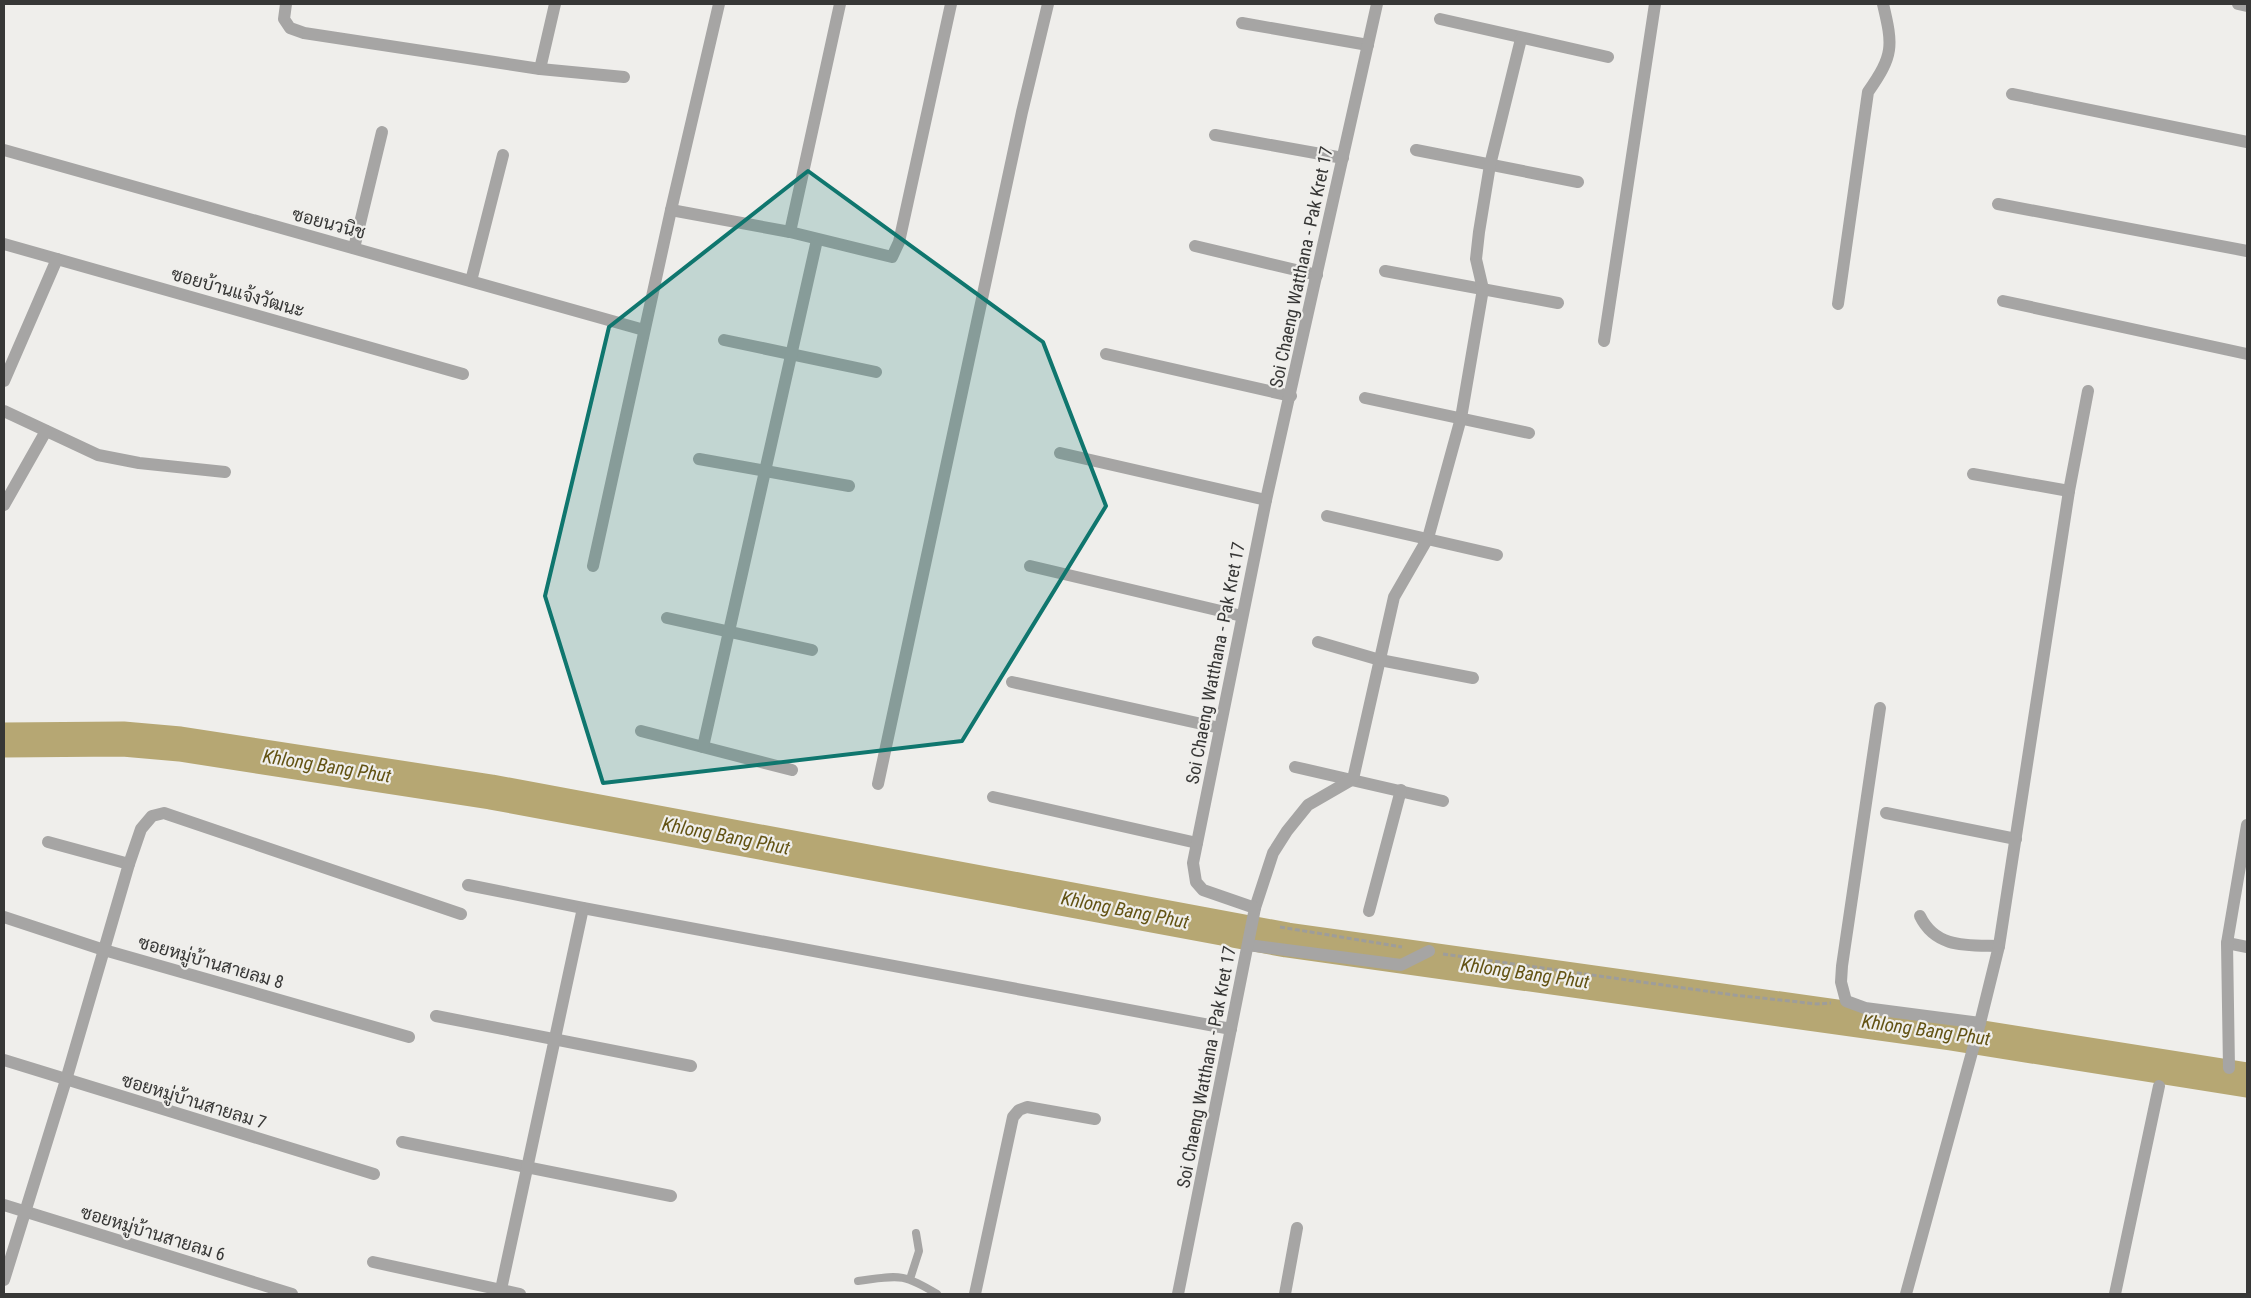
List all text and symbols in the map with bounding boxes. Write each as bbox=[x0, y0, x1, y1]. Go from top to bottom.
street label: Soi Chaeng Watthana - Pak Kret 17 bbox=[1265, 144, 1337, 389]
street label: ซอยนวนิช bbox=[290, 203, 368, 243]
street label: ซอยบ้านแจ้งวัฒนะ bbox=[169, 262, 307, 321]
street label: Soi Chaeng Watthana - Pak Kret 17 bbox=[1181, 540, 1249, 786]
water label: Khlong Bang Phut bbox=[261, 745, 393, 788]
water label: Khlong Bang Phut bbox=[660, 812, 792, 860]
water label: Khlong Bang Phut bbox=[1059, 886, 1191, 934]
street label: ซอยหมู่บ้านสายลม 8 bbox=[135, 930, 286, 996]
street label: Soi Chaeng Watthana - Pak Kret 17 bbox=[1172, 944, 1240, 1190]
water label: Khlong Bang Phut bbox=[1459, 953, 1591, 993]
water label: Khlong Bang Phut bbox=[1860, 1010, 1992, 1050]
street label: ซอยหมู่บ้านสายลม 7 bbox=[118, 1068, 269, 1136]
street label: ซอยหมู่บ้านสายลม 6 bbox=[77, 1200, 228, 1268]

